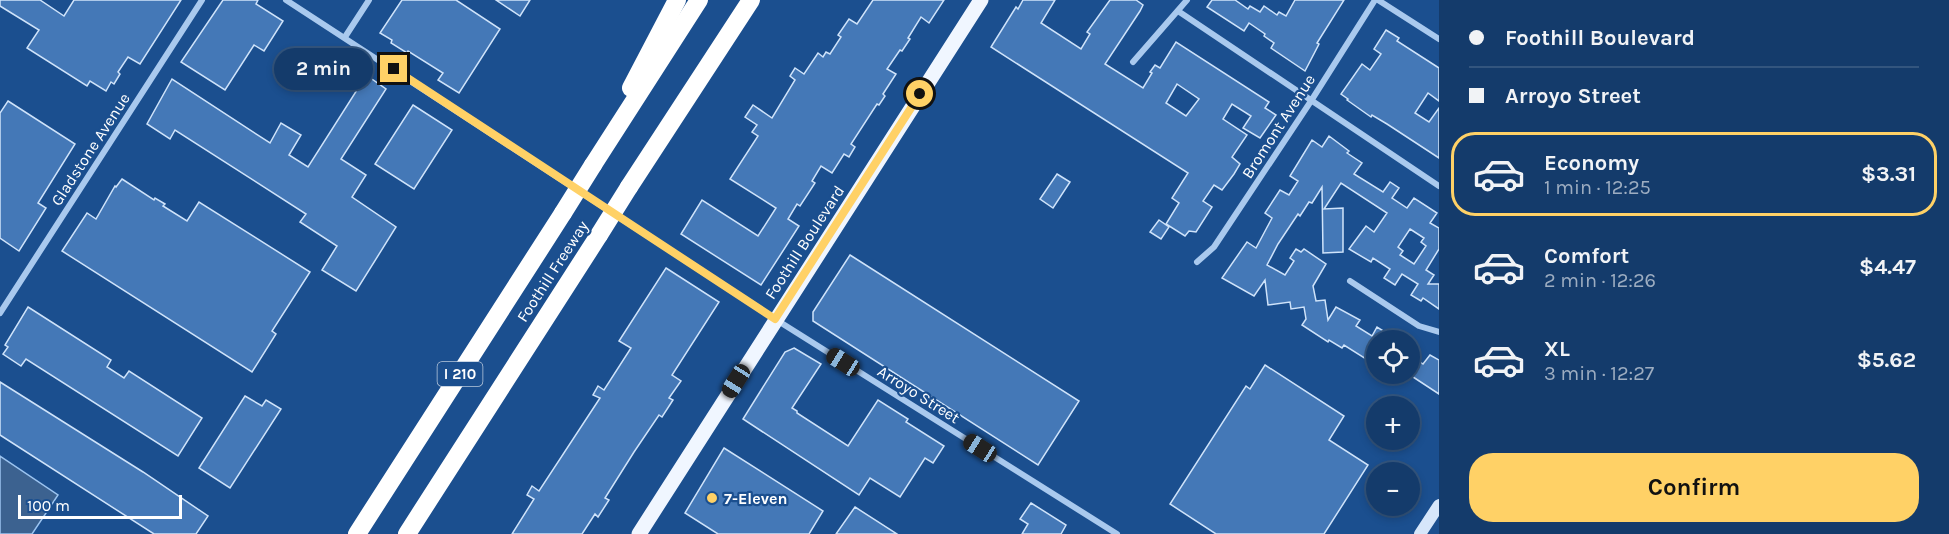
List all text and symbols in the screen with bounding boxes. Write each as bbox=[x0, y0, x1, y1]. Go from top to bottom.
text: Foothill Boulevard bbox=[1505, 25, 1695, 51]
callout: 2 min bbox=[274, 48, 373, 90]
route end bbox=[380, 55, 407, 82]
text: 2 min bbox=[296, 57, 351, 80]
street label: Bromont Avenue bbox=[1238, 71, 1319, 182]
route start bbox=[906, 80, 933, 107]
text: Arroyo Street bbox=[1505, 83, 1641, 109]
street label: Gladstone Avenue bbox=[47, 89, 134, 209]
icon: car bbox=[1472, 147, 1526, 201]
text: Economy bbox=[1544, 150, 1639, 176]
text: $3.31 bbox=[1861, 161, 1916, 187]
text: 1 min · 12:25 bbox=[1544, 176, 1651, 199]
street label: Foothill Boulevard bbox=[761, 182, 848, 303]
street label: Foothill Freeway bbox=[513, 217, 593, 326]
icon: car bbox=[1472, 240, 1526, 294]
text: Comfort bbox=[1544, 243, 1629, 269]
text: $4.47 bbox=[1859, 254, 1916, 280]
text: 2 min · 12:26 bbox=[1544, 269, 1656, 292]
map controls bbox=[1366, 330, 1420, 516]
button: locate bbox=[1366, 330, 1420, 384]
icon: car bbox=[1472, 333, 1526, 387]
text: XL bbox=[1544, 336, 1570, 362]
car bbox=[823, 345, 863, 379]
text: $5.62 bbox=[1857, 347, 1916, 373]
car bbox=[719, 361, 753, 401]
road number: I 210 bbox=[438, 362, 482, 386]
street label: Arroyo Street bbox=[874, 362, 963, 427]
text: 3 min · 12:27 bbox=[1544, 362, 1654, 385]
button: + bbox=[1366, 396, 1420, 450]
car bbox=[960, 431, 1000, 465]
button: Confirm bbox=[1469, 453, 1919, 522]
button: − bbox=[1366, 462, 1420, 516]
place label: 7-Eleven bbox=[724, 489, 787, 508]
marker: 7-Eleven bbox=[705, 491, 719, 505]
scale bar bbox=[18, 492, 182, 520]
text: 100 m bbox=[27, 496, 70, 515]

